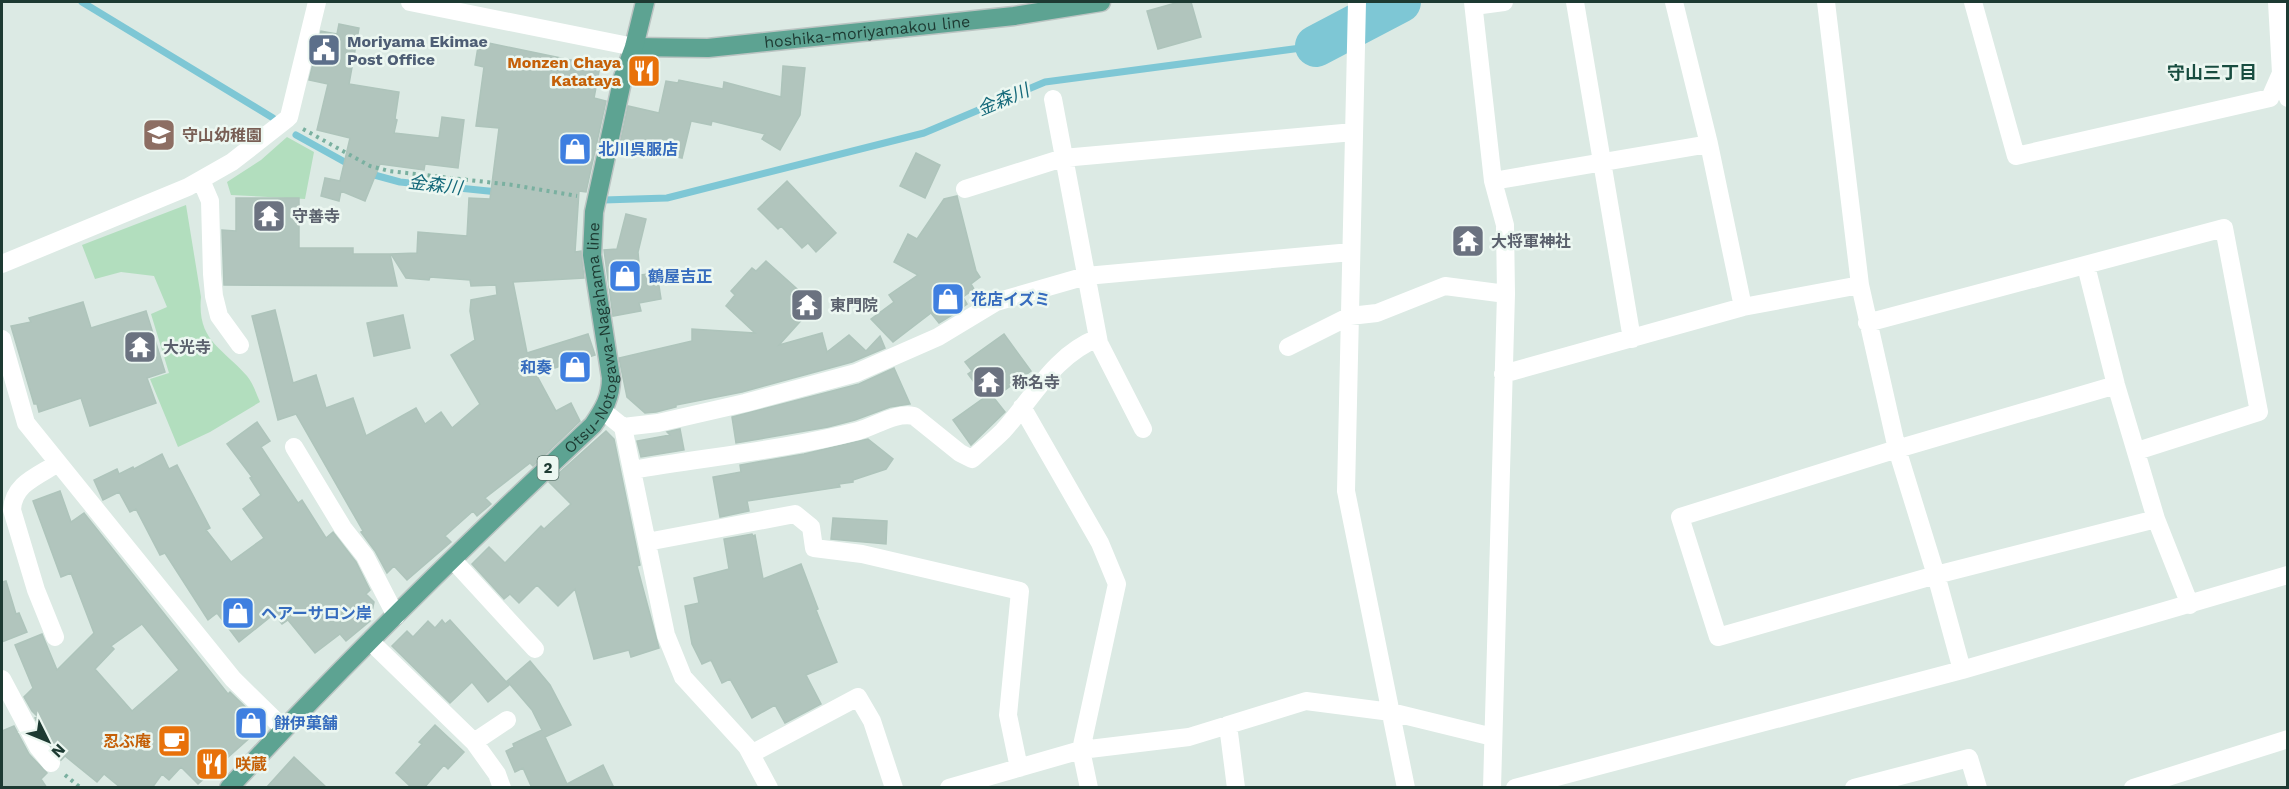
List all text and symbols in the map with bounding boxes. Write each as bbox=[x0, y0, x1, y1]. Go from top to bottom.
street label: hoshika-moriyamakou line bbox=[763, 12, 971, 52]
public building icon: Moriyama Ekimae Post Office bbox=[306, 32, 342, 68]
place label: Moriyama Ekimae Post Office bbox=[347, 32, 488, 69]
place label: Monzen Chaya Katataya bbox=[507, 53, 622, 90]
restaurant icon: Monzen Chaya Katataya bbox=[626, 53, 662, 89]
district label: 守山三丁目 bbox=[2167, 62, 2257, 83]
water label: 金森川 bbox=[974, 79, 1034, 120]
school or university icon: 守山幼稚園 bbox=[141, 117, 177, 153]
place label: 守山幼稚園 bbox=[182, 126, 262, 145]
shop icon: 北川呉服店 bbox=[557, 131, 593, 167]
place label: 北川呉服店 bbox=[598, 140, 678, 159]
water label: 金森川 bbox=[407, 171, 465, 198]
temple icon: 守善寺 bbox=[251, 198, 287, 234]
place label: 守善寺 bbox=[292, 207, 340, 226]
street label: Otsu-Notogawa-Nagahama line bbox=[560, 222, 621, 457]
temple icon: 大将軍神社 bbox=[1450, 223, 1486, 259]
place label: 大将軍神社 bbox=[1491, 232, 1571, 251]
shop icon: 鶴屋吉正 bbox=[607, 258, 643, 294]
place label: 鶴屋吉正 bbox=[648, 267, 712, 286]
shop icon: 花店イズミ bbox=[930, 281, 966, 317]
temple icon: 東門院 bbox=[789, 287, 825, 323]
place label: 花店イズミ bbox=[971, 290, 1051, 309]
place label: 東門院 bbox=[830, 296, 878, 315]
temple icon: 大光寺 bbox=[122, 329, 158, 365]
place label: 大光寺 bbox=[163, 338, 211, 357]
shop icon: 和奏 bbox=[557, 349, 593, 385]
place label: 和奏 bbox=[520, 358, 552, 377]
temple icon: 称名寺 bbox=[971, 364, 1007, 400]
place label: 称名寺 bbox=[1012, 373, 1060, 392]
road number: 2 bbox=[538, 456, 558, 480]
shop icon: ヘアーサロン岸 bbox=[220, 595, 256, 631]
place label: ヘアーサロン岸 bbox=[261, 604, 372, 623]
shop icon: 餅伊菓舗 bbox=[233, 705, 269, 741]
north arrow bbox=[18, 711, 78, 771]
place label: 餅伊菓舗 bbox=[274, 714, 338, 733]
cafe icon: 忍ぶ庵 bbox=[156, 723, 192, 759]
place label: 忍ぶ庵 bbox=[103, 732, 151, 751]
text: N bbox=[48, 740, 70, 762]
restaurant icon: 咲蔵 bbox=[194, 746, 230, 782]
place label: 咲蔵 bbox=[235, 755, 267, 774]

